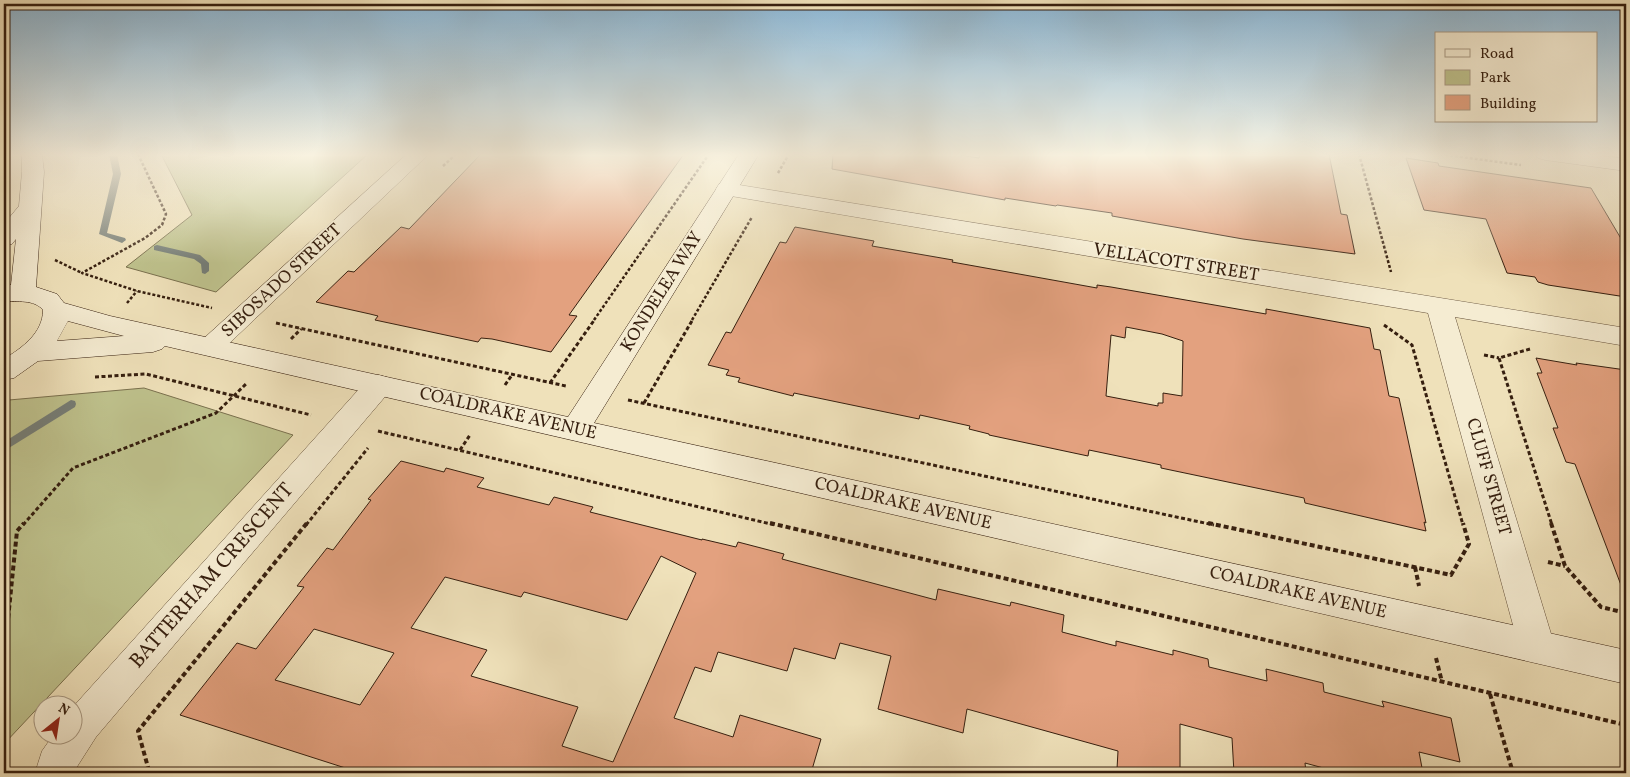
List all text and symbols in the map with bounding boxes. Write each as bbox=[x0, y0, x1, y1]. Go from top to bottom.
legend bbox=[1435, 32, 1598, 122]
text: Road bbox=[1480, 44, 1514, 65]
text: Park bbox=[1480, 68, 1511, 89]
text: Building bbox=[1480, 94, 1537, 115]
street label: SIBOSADO STREET bbox=[216, 218, 348, 344]
street label: KONDELEA WAY bbox=[615, 227, 709, 357]
street label: VELLACOTT STREET bbox=[1091, 238, 1261, 289]
street label: COALDRAKE AVENUE bbox=[417, 381, 599, 447]
street label: CLUFF STREET bbox=[1459, 415, 1517, 539]
street label: COALDRAKE AVENUE bbox=[812, 471, 994, 537]
street label: BATTERHAM CRESCENT bbox=[123, 477, 301, 675]
street label: COALDRAKE AVENUE bbox=[1207, 560, 1389, 626]
north arrow bbox=[32, 694, 82, 744]
text: N bbox=[55, 699, 73, 721]

